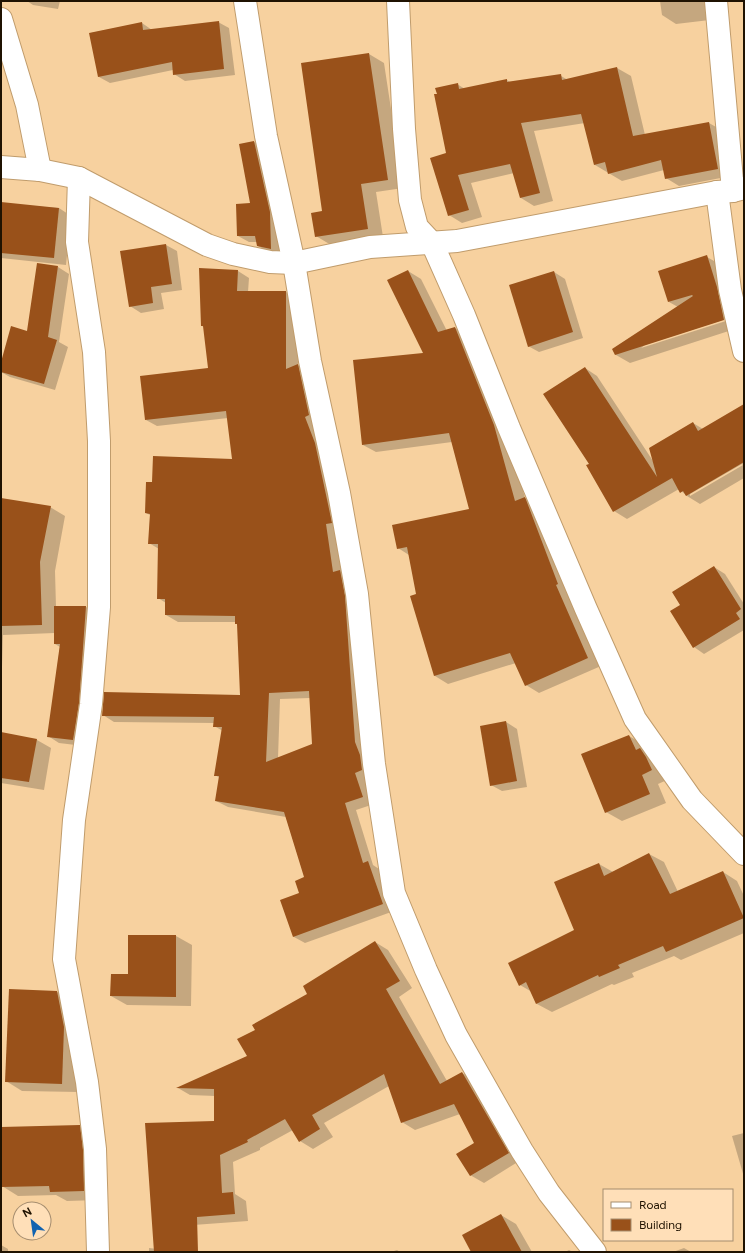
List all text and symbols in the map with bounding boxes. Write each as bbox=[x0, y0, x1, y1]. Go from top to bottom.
legend bbox=[603, 1189, 733, 1241]
text: Road bbox=[639, 1198, 667, 1212]
north arrow bbox=[12, 1201, 52, 1241]
text: N bbox=[21, 1205, 34, 1220]
text: Building bbox=[639, 1218, 682, 1232]

